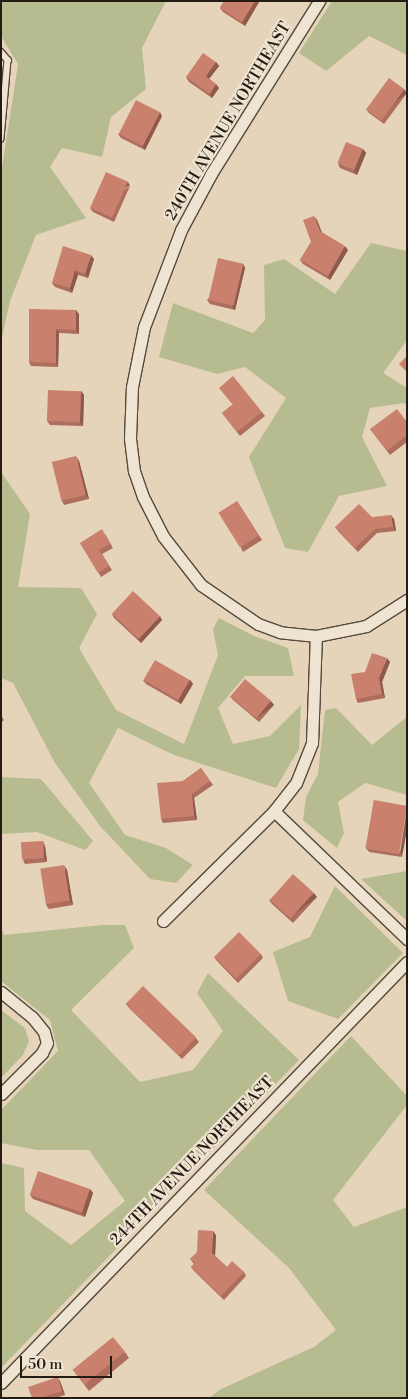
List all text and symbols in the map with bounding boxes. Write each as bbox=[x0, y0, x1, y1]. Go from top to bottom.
street label: 240TH AVENUE NORTHEAST bbox=[161, 18, 295, 224]
street label: 244TH AVENUE NORTHEAST bbox=[106, 1073, 278, 1249]
scale bar bbox=[22, 1346, 115, 1378]
text: 50 m bbox=[28, 1355, 62, 1374]

